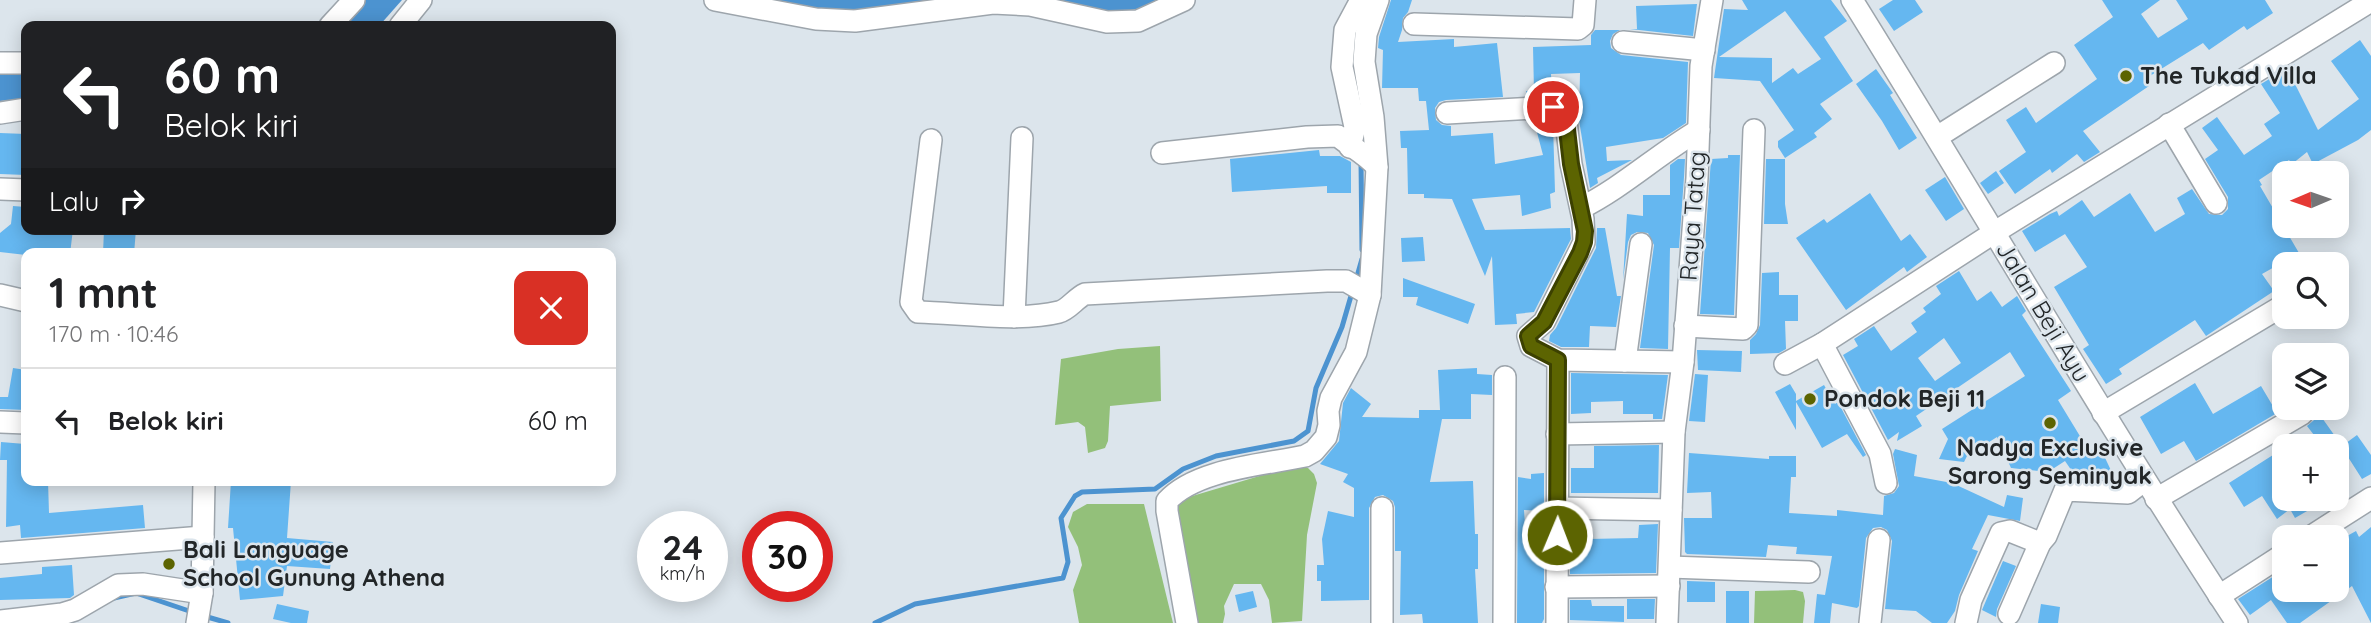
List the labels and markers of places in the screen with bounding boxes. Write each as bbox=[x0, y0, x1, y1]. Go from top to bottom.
place label: The Tukad Villa bbox=[2140, 60, 2317, 90]
marker: The Tukad Villa bbox=[2118, 68, 2134, 84]
pin bbox=[1523, 77, 1583, 137]
place label: Pondok Beji 11 bbox=[1824, 383, 1985, 413]
marker: Pondok Beji 11 bbox=[1802, 391, 1818, 407]
marker: Nadya Exclusive Sarong Seminyak bbox=[2042, 415, 2058, 431]
place label: Nadya Exclusive Sarong Seminyak bbox=[1948, 432, 2152, 490]
place label: Bali Language School Gunung Athena bbox=[183, 534, 445, 592]
marker: Bali Language School Gunung Athena bbox=[161, 556, 177, 572]

